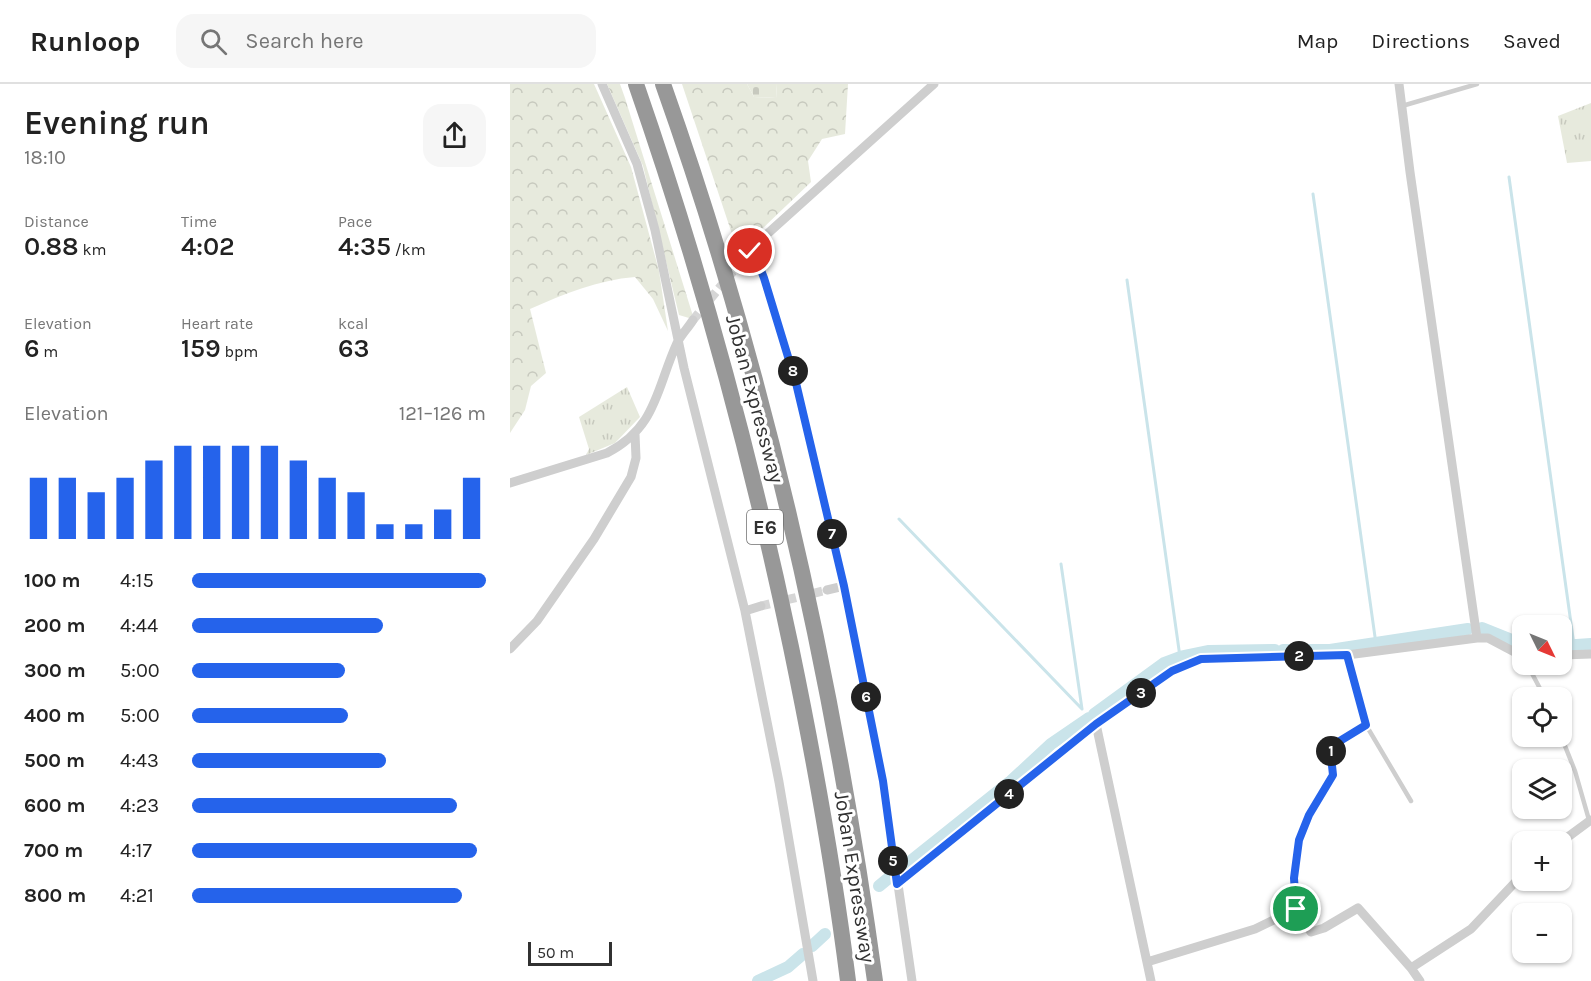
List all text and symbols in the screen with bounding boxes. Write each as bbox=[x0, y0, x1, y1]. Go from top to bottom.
search box bbox=[176, 14, 596, 68]
text: Runloop bbox=[30, 25, 140, 58]
icon: search bbox=[197, 25, 230, 58]
text: Search here bbox=[245, 28, 364, 54]
text: Map bbox=[1297, 29, 1338, 53]
text: Directions bbox=[1371, 29, 1470, 53]
text: Saved bbox=[1503, 29, 1561, 53]
text: Evening run bbox=[24, 104, 210, 142]
button: share bbox=[423, 104, 486, 167]
text: 18:10 bbox=[24, 146, 66, 169]
text: Distance bbox=[24, 212, 89, 231]
text: Time bbox=[181, 212, 217, 231]
text: Pace bbox=[338, 212, 372, 231]
pin bbox=[724, 225, 775, 276]
text: 0.88 bbox=[24, 231, 79, 262]
text: 4:02 bbox=[181, 231, 235, 262]
text: 4:35 bbox=[338, 231, 391, 262]
icon: check bbox=[733, 234, 766, 267]
text: km bbox=[79, 240, 106, 259]
text: /km bbox=[391, 240, 426, 259]
street label: Joban Expressway bbox=[721, 312, 789, 486]
text: Elevation bbox=[24, 314, 92, 333]
text: Heart rate bbox=[181, 314, 253, 333]
text: kcal bbox=[338, 314, 369, 333]
text: 6 bbox=[24, 333, 40, 364]
text: 159 bbox=[181, 333, 221, 364]
text: 63 bbox=[338, 333, 370, 364]
text: m bbox=[40, 342, 58, 361]
text: bpm bbox=[221, 342, 258, 361]
pin: 8 bbox=[778, 356, 808, 386]
text: 8 bbox=[788, 361, 798, 380]
text: Elevation bbox=[24, 402, 109, 425]
text: 121–126 m bbox=[399, 402, 486, 425]
road number: E6 bbox=[747, 510, 783, 544]
pin: 7 bbox=[817, 519, 847, 549]
text: 7 bbox=[828, 524, 836, 543]
text: 100 m bbox=[24, 569, 80, 592]
text: 4:15 bbox=[120, 569, 154, 592]
text: 200 m bbox=[24, 614, 85, 637]
text: 4:44 bbox=[120, 614, 158, 637]
north arrow bbox=[1512, 615, 1572, 675]
map controls bbox=[1512, 615, 1572, 963]
pin: 2 bbox=[1284, 641, 1314, 671]
text: 2 bbox=[1294, 646, 1304, 665]
text: 300 m bbox=[24, 659, 86, 682]
text: 5:00 bbox=[120, 659, 160, 682]
pin: 3 bbox=[1126, 678, 1156, 708]
pin: 6 bbox=[851, 682, 881, 712]
text: 3 bbox=[1136, 683, 1146, 702]
text: 6 bbox=[861, 687, 871, 706]
button: locate bbox=[1512, 687, 1572, 747]
text: 400 m bbox=[24, 704, 85, 727]
text: 5:00 bbox=[120, 704, 160, 727]
pin: 1 bbox=[1316, 736, 1346, 766]
text: 1 bbox=[1328, 741, 1334, 760]
text: 500 m bbox=[24, 749, 85, 772]
text: 4:43 bbox=[120, 749, 159, 772]
button: layers bbox=[1512, 759, 1572, 819]
pin: 4 bbox=[994, 779, 1024, 809]
text: 4 bbox=[1004, 784, 1014, 803]
street label: Joban Expressway bbox=[830, 789, 880, 965]
text: 600 m bbox=[24, 794, 85, 817]
text: 4:23 bbox=[120, 794, 159, 817]
button: + bbox=[1512, 831, 1572, 891]
text: 700 m bbox=[24, 839, 83, 862]
text: 4:17 bbox=[120, 839, 152, 862]
pin: 5 bbox=[878, 846, 908, 876]
text: 5 bbox=[888, 851, 898, 870]
pin bbox=[1270, 883, 1321, 934]
text: 800 m bbox=[24, 884, 86, 907]
text: 4:21 bbox=[120, 884, 154, 907]
icon: arrive bbox=[1279, 892, 1312, 925]
button: − bbox=[1512, 903, 1572, 963]
scale bar bbox=[528, 939, 612, 966]
text: 50 m bbox=[537, 943, 574, 962]

